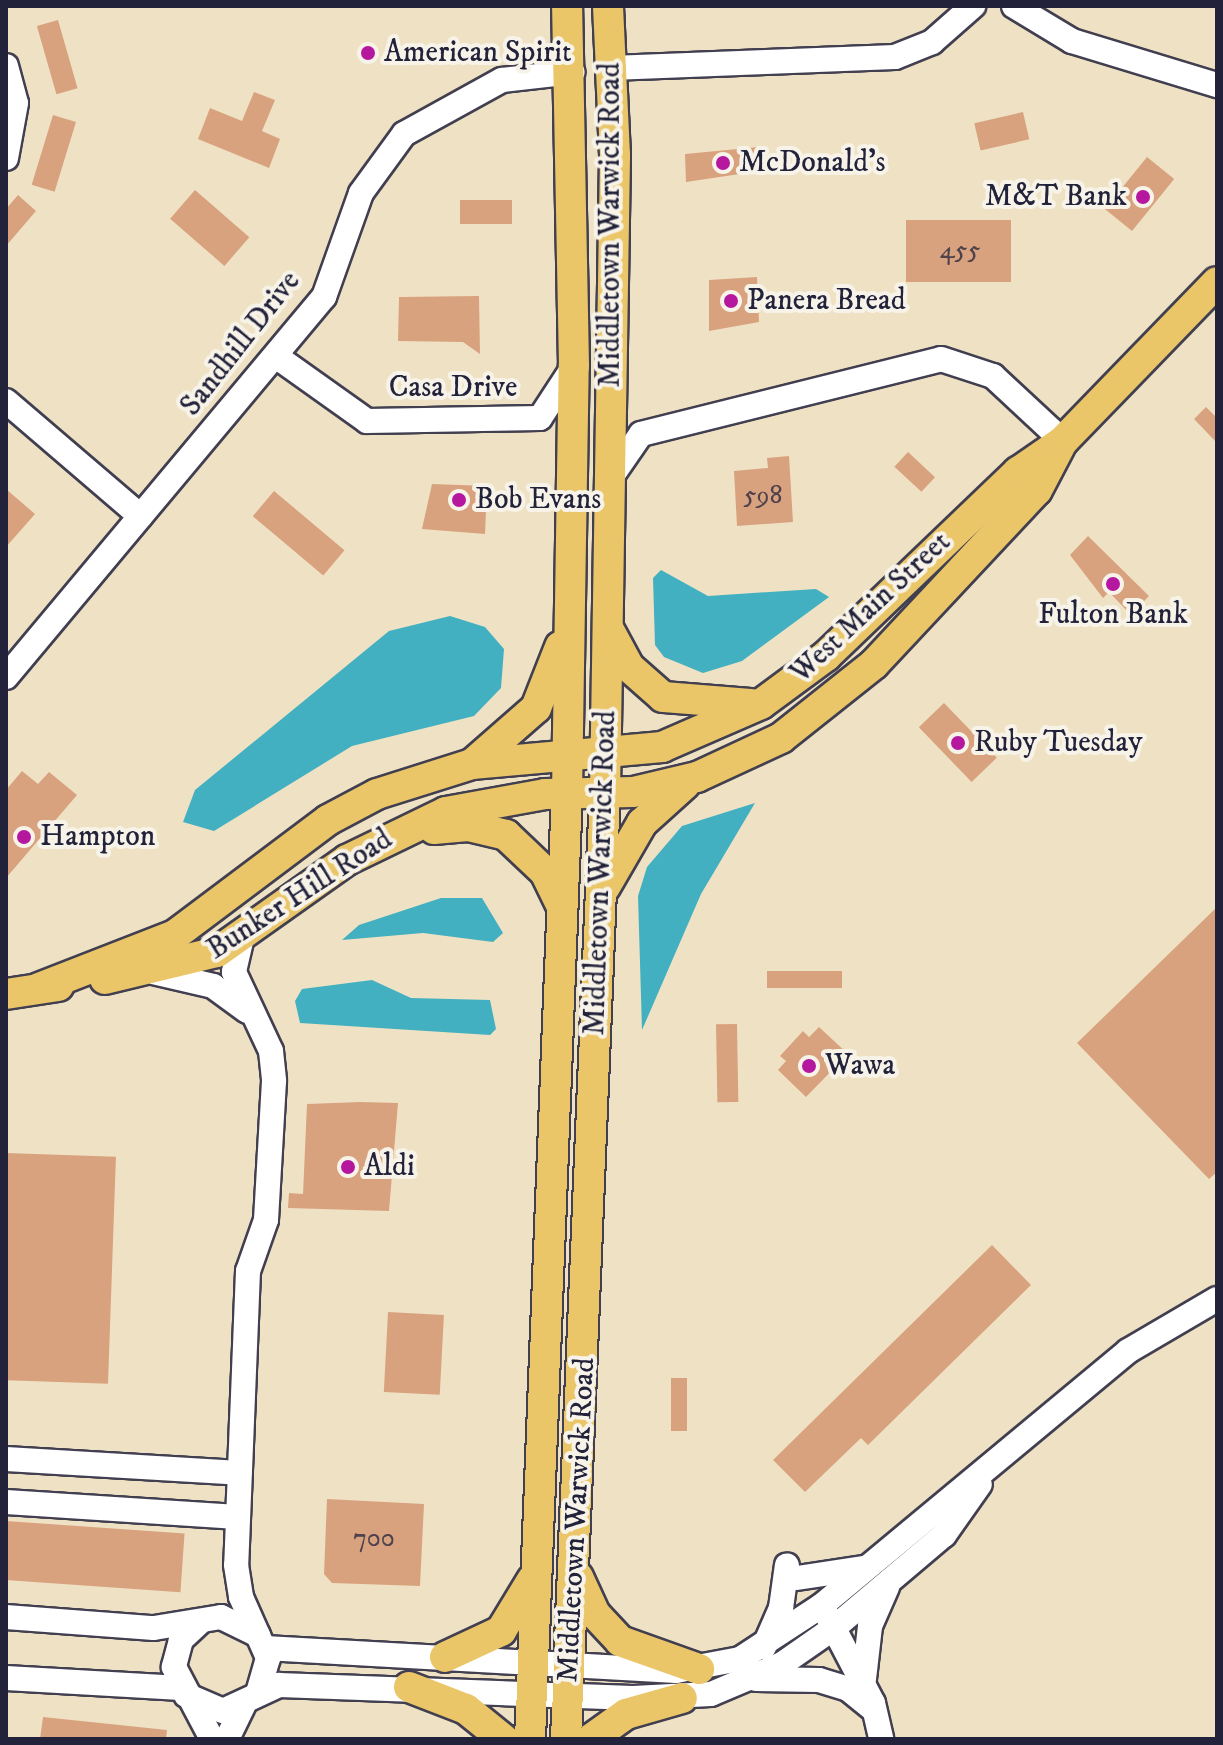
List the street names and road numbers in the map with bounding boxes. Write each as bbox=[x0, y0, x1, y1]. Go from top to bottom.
street label: Middletown Warwick Road bbox=[593, 63, 629, 387]
street label: Sandhill Drive bbox=[173, 264, 309, 424]
street label: Casa Drive bbox=[389, 370, 517, 406]
street label: West Main Street bbox=[784, 525, 958, 691]
street label: Middletown Warwick Road bbox=[577, 710, 625, 1036]
street label: Bunker Hill Road bbox=[201, 822, 399, 968]
street label: Middletown Warwick Road bbox=[551, 1357, 603, 1683]

